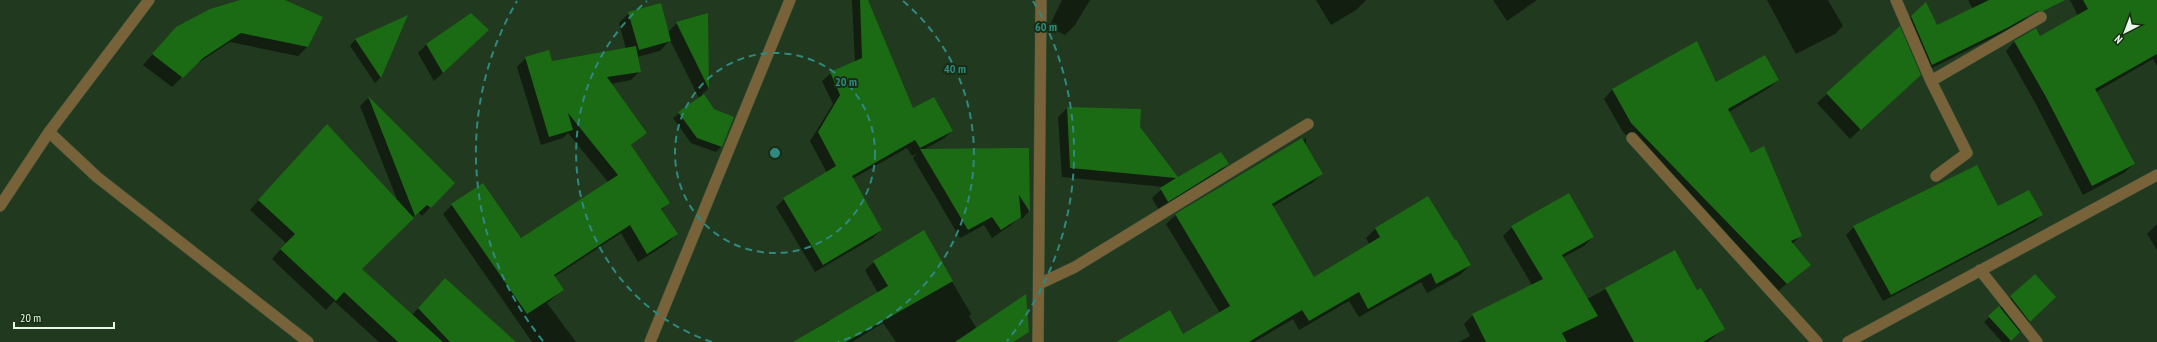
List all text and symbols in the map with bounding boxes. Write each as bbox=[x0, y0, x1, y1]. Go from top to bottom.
north arrow bbox=[2105, 12, 2145, 52]
text: 60 m bbox=[1035, 19, 1057, 34]
text: N bbox=[2111, 32, 2125, 47]
text: 40 m bbox=[944, 61, 966, 76]
text: 20 m bbox=[835, 74, 857, 89]
centre of rings bbox=[768, 146, 782, 160]
scale bar bbox=[14, 304, 114, 330]
text: 20 m bbox=[20, 310, 41, 325]

